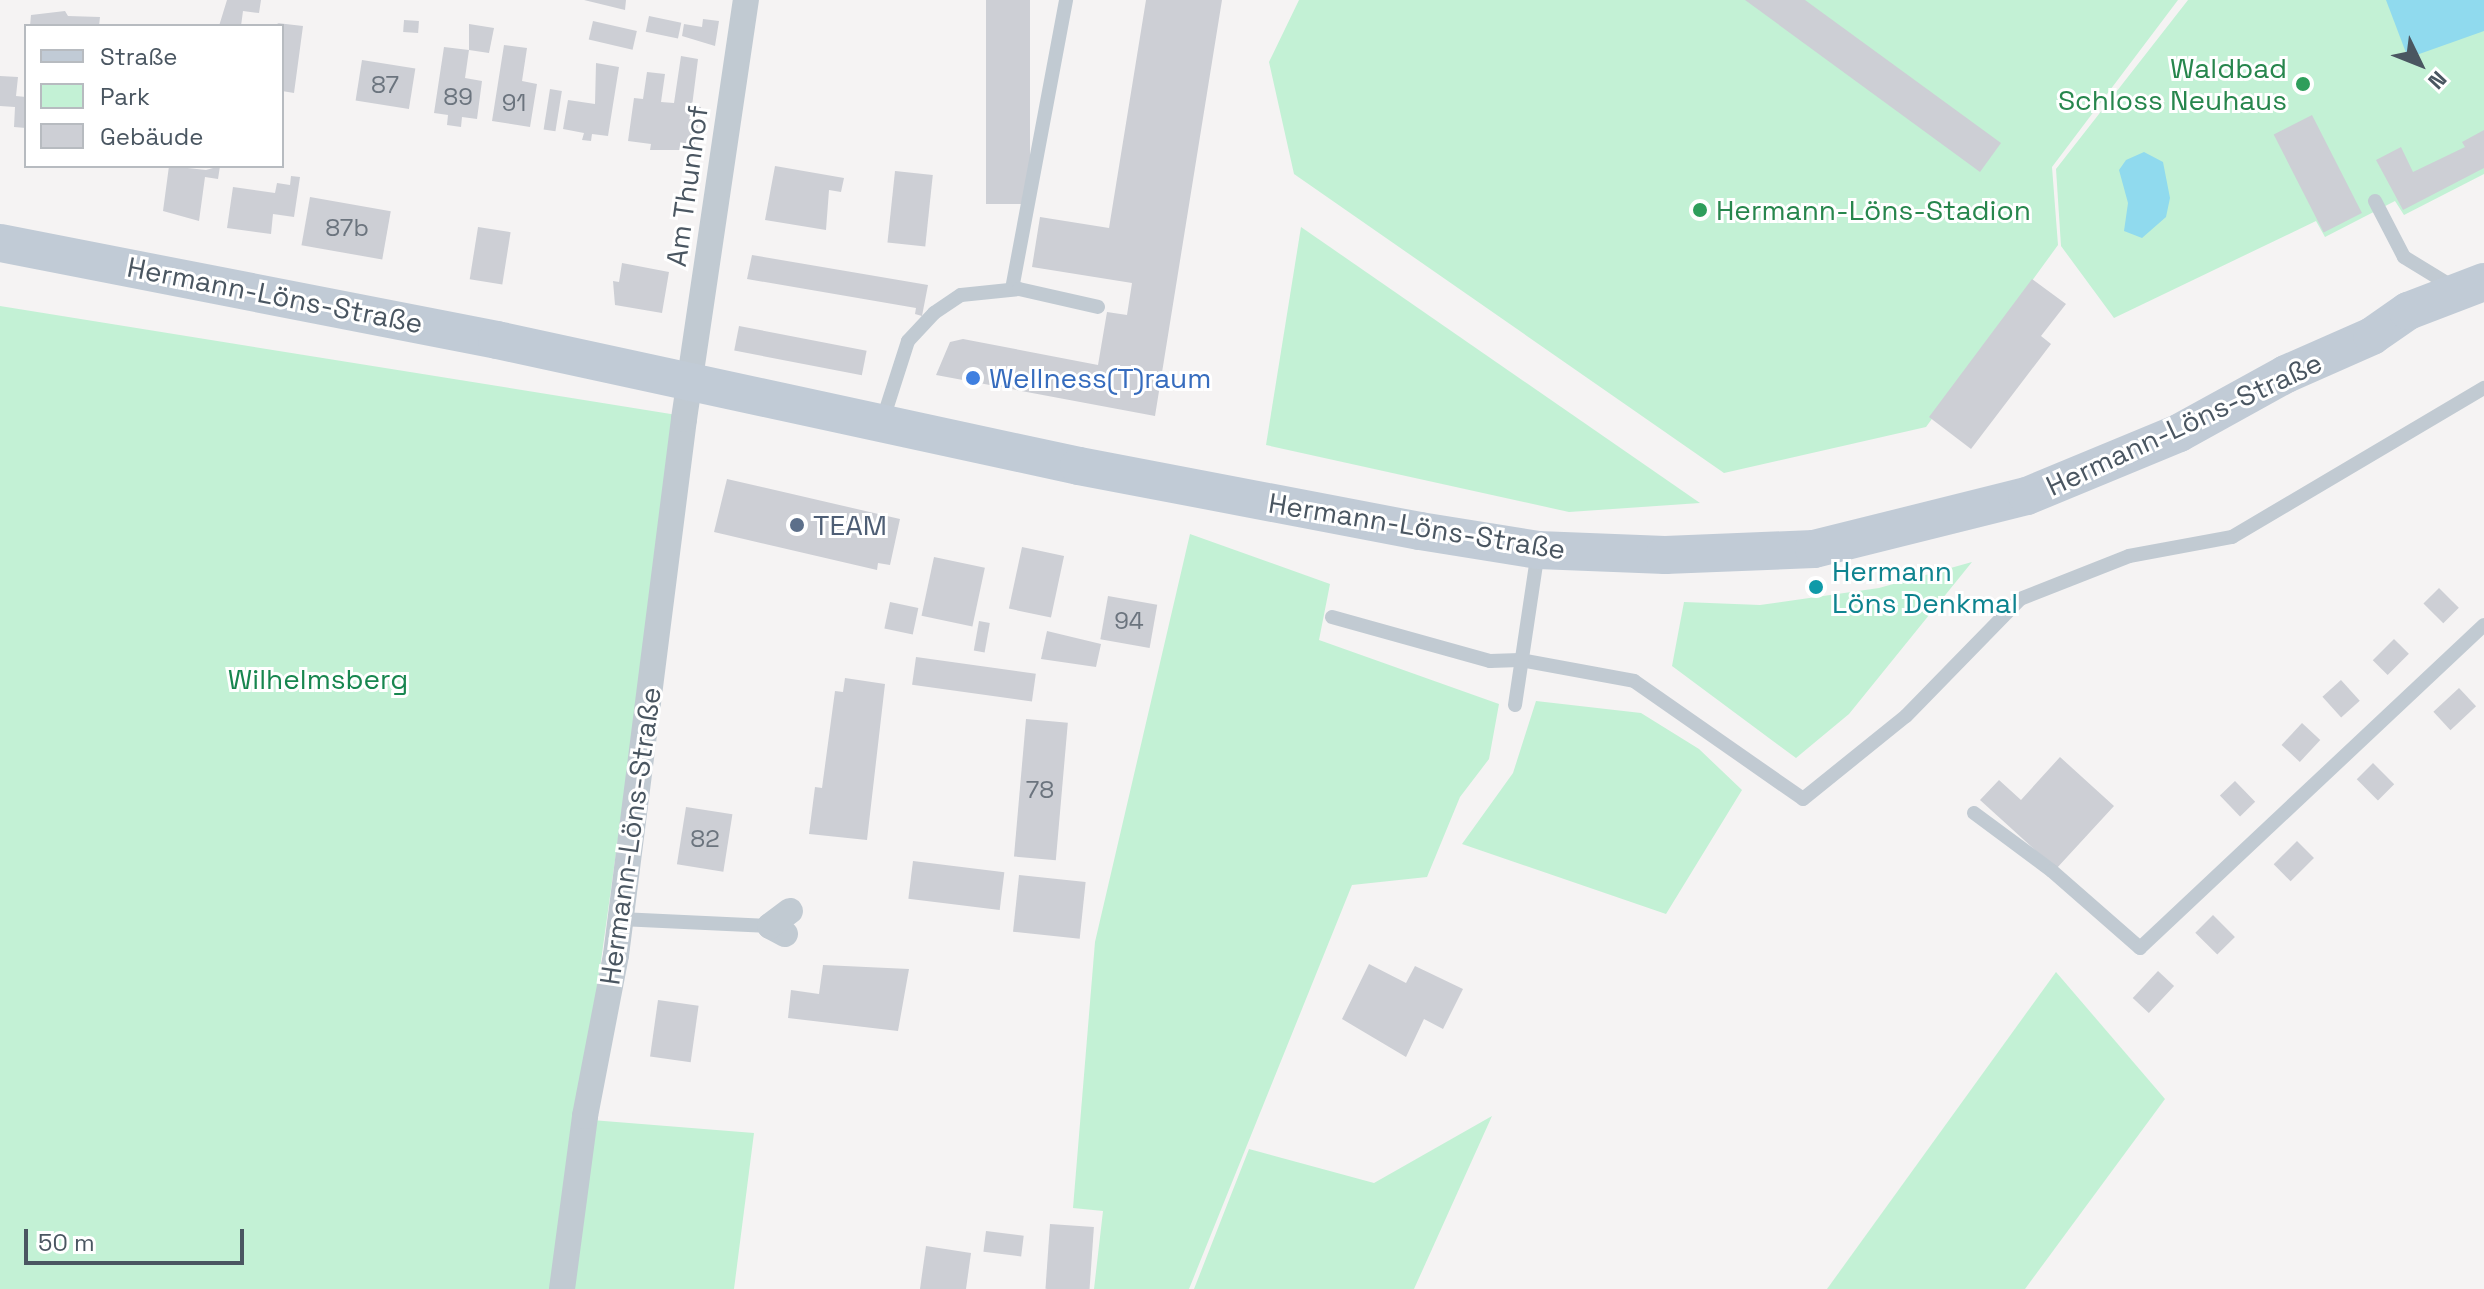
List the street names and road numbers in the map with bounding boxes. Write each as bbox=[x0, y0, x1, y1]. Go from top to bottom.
street label: Am Thunhof bbox=[659, 103, 715, 269]
street label: Hermann-Löns-Straße bbox=[124, 250, 426, 340]
street label: Hermann-Löns-Straße bbox=[2041, 345, 2327, 503]
street label: Hermann-Löns-Straße bbox=[1266, 486, 1568, 566]
street label: Hermann-Löns-Straße bbox=[592, 685, 668, 987]

